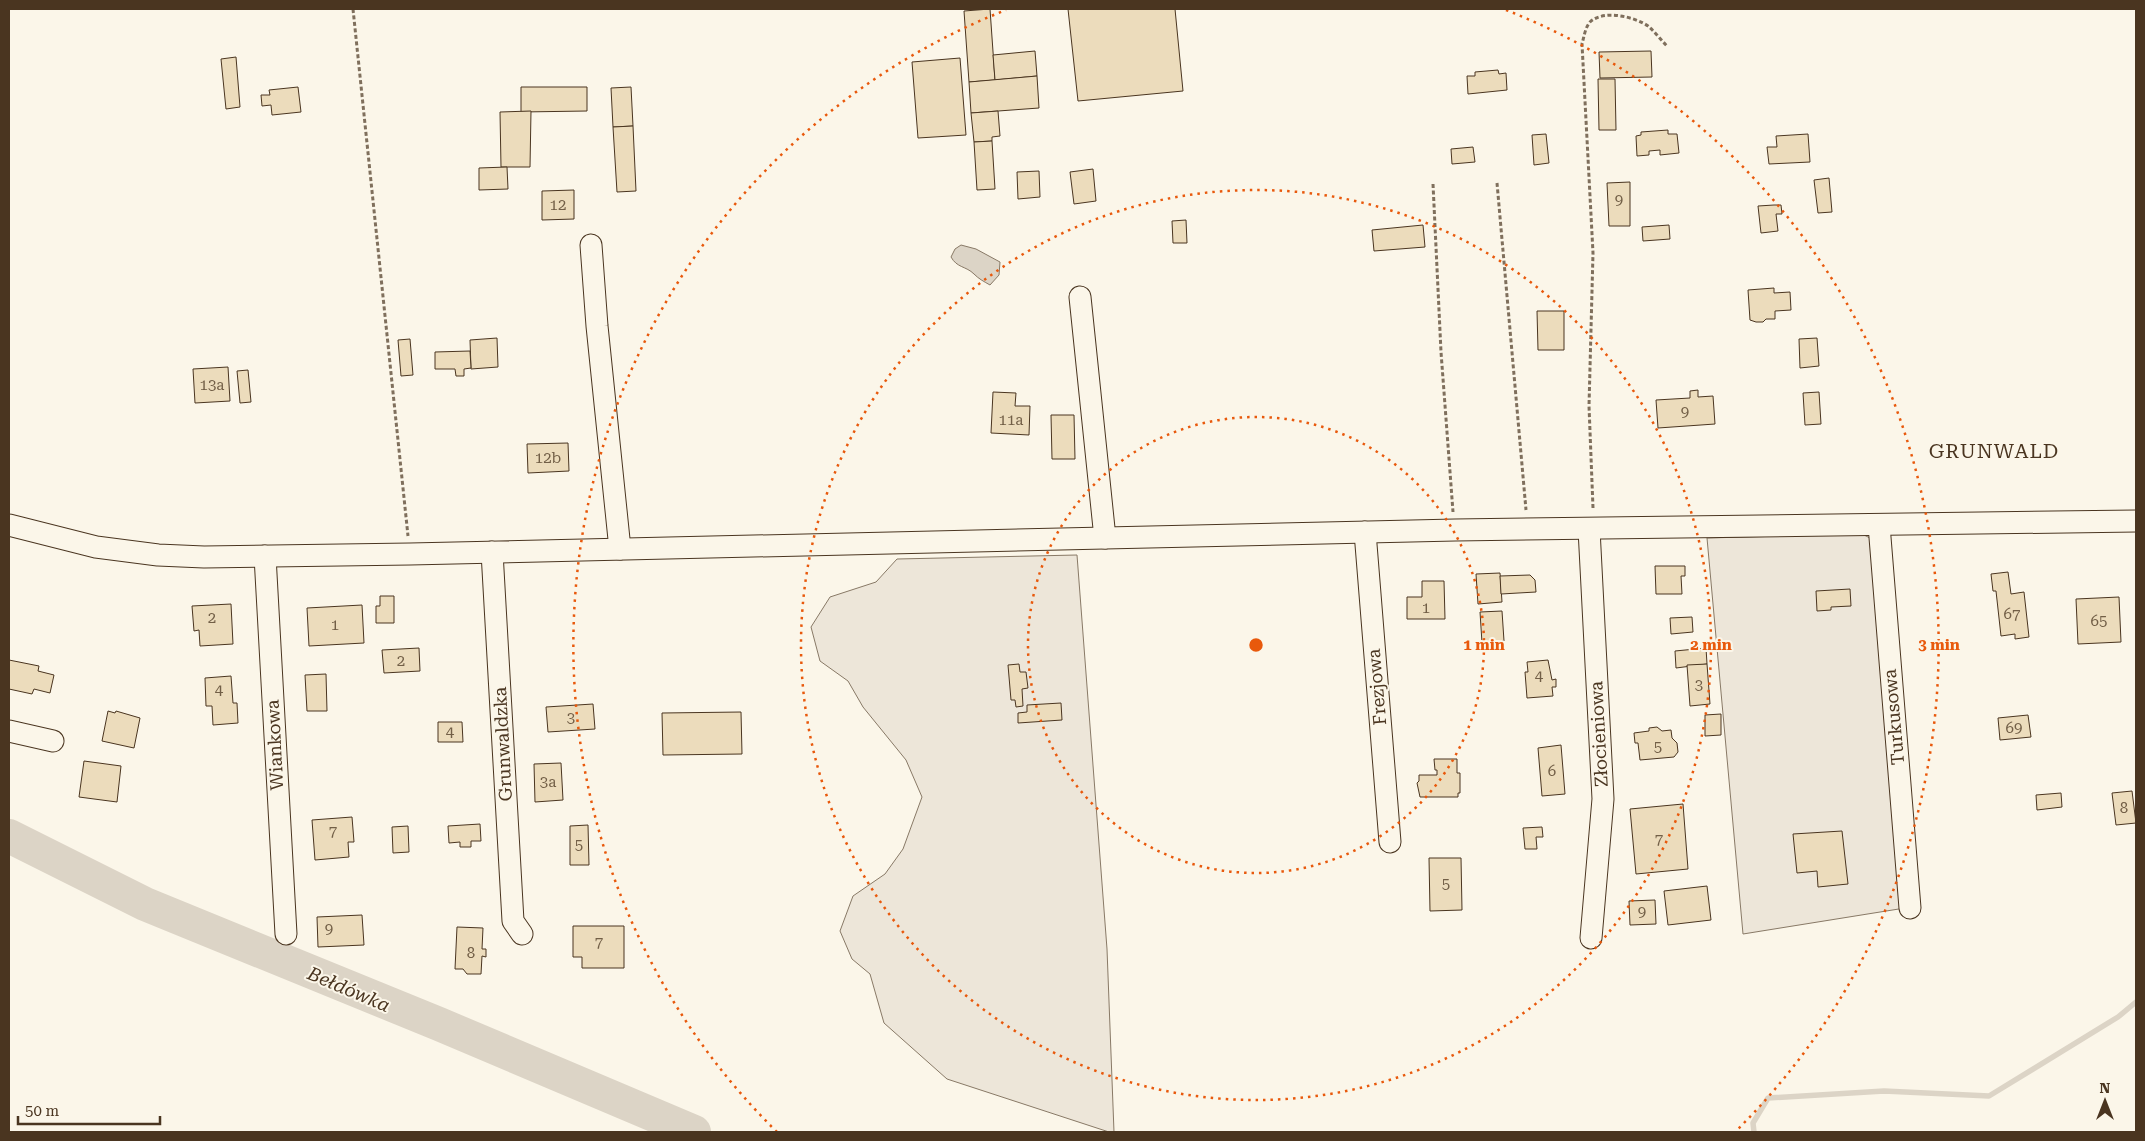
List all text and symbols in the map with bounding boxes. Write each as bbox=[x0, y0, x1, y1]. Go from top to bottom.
house number: 9 bbox=[1615, 191, 1623, 209]
house number: 12 bbox=[550, 196, 566, 214]
house number: 13a bbox=[200, 376, 224, 394]
house number: 9 bbox=[1681, 403, 1689, 421]
house number: 11a bbox=[999, 411, 1023, 429]
district label: GRUNWALD bbox=[1929, 439, 2059, 463]
house number: 12b bbox=[535, 449, 561, 467]
house number: 1 bbox=[1422, 599, 1430, 617]
house number: 67 bbox=[2004, 605, 2020, 623]
house number: 2 bbox=[208, 609, 216, 627]
house number: 65 bbox=[2091, 612, 2107, 630]
house number: 1 bbox=[331, 616, 339, 634]
centre of rings bbox=[1247, 636, 1265, 654]
text: 1 min bbox=[1463, 636, 1505, 654]
text: 2 min bbox=[1690, 636, 1732, 654]
text: 3 min bbox=[1918, 636, 1960, 654]
street label: Frezjowa bbox=[1363, 648, 1390, 726]
house number: 2 bbox=[397, 652, 405, 670]
house number: 4 bbox=[1535, 667, 1544, 685]
street label: Turkusowa bbox=[1879, 668, 1908, 766]
house number: 3 bbox=[1695, 676, 1703, 694]
street label: Złocieniowa bbox=[1585, 680, 1612, 788]
house number: 4 bbox=[215, 681, 224, 699]
street label: Grunwaldzka bbox=[489, 686, 516, 802]
street label: Wiankowa bbox=[262, 699, 287, 791]
house number: 3 bbox=[567, 709, 575, 727]
house number: 69 bbox=[2006, 719, 2022, 737]
house number: 4 bbox=[446, 723, 455, 741]
house number: 5 bbox=[1654, 738, 1662, 756]
house number: 6 bbox=[1548, 762, 1556, 780]
house number: 3a bbox=[540, 773, 556, 791]
house number: 8 bbox=[2120, 799, 2128, 817]
house number: 7 bbox=[329, 822, 337, 840]
house number: 7 bbox=[1655, 830, 1663, 848]
house number: 5 bbox=[575, 836, 583, 854]
house number: 5 bbox=[1442, 875, 1450, 893]
house number: 9 bbox=[1638, 903, 1646, 921]
house number: 9 bbox=[325, 920, 333, 938]
house number: 7 bbox=[595, 933, 603, 951]
house number: 8 bbox=[467, 944, 475, 962]
water label: Bełdówka bbox=[303, 961, 394, 1017]
north arrow bbox=[2080, 1076, 2130, 1126]
text: N bbox=[2100, 1080, 2111, 1096]
scale bar bbox=[18, 1094, 160, 1126]
text: 50 m bbox=[25, 1102, 60, 1120]

